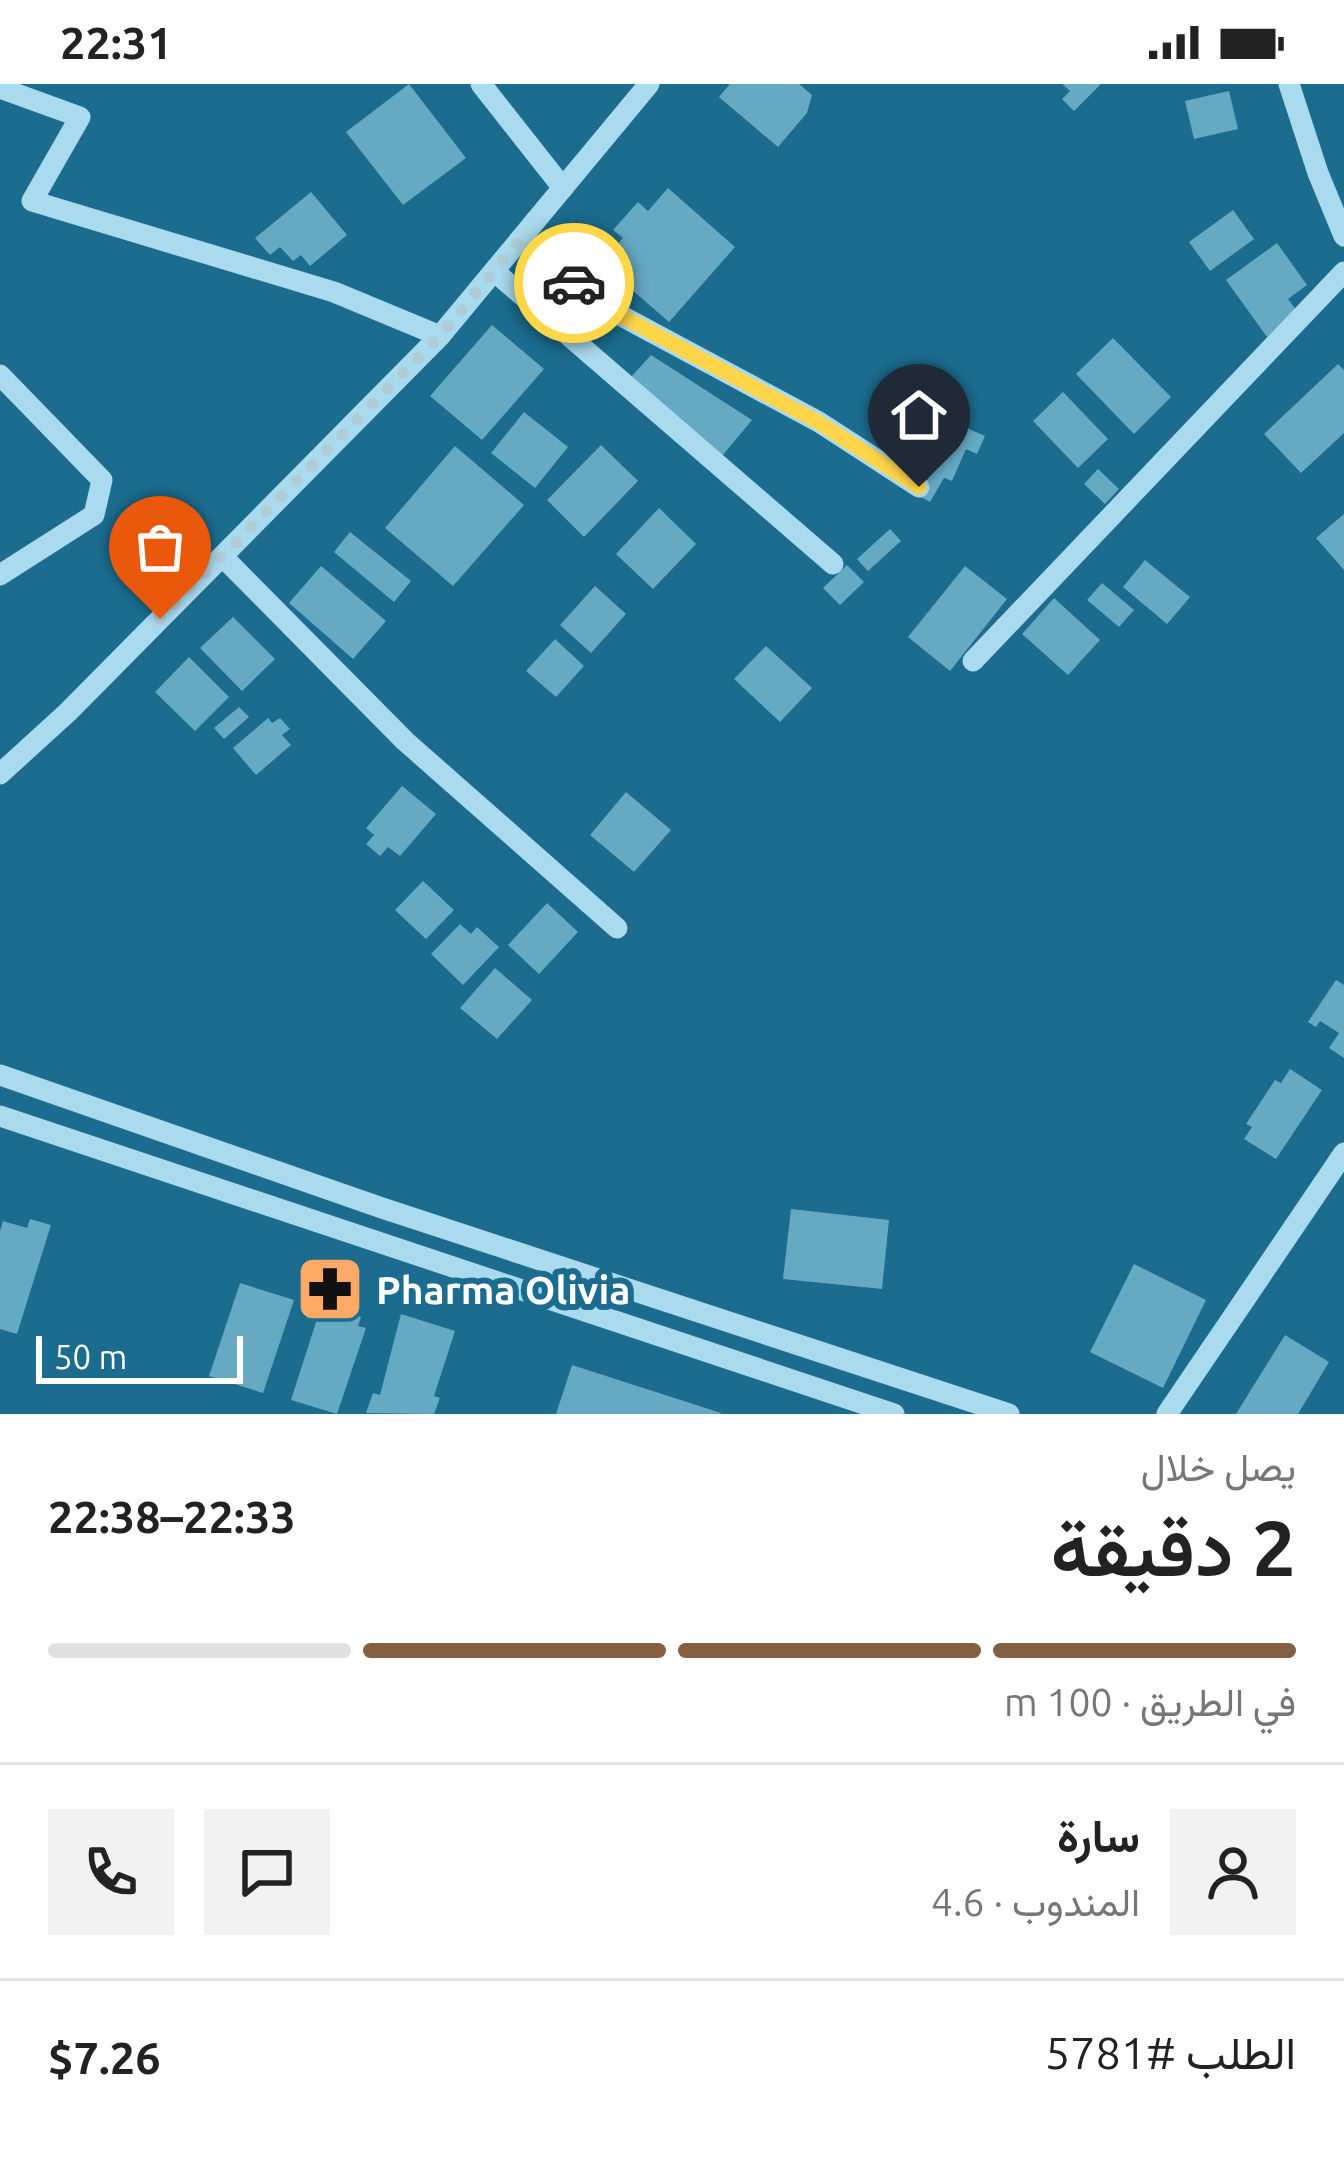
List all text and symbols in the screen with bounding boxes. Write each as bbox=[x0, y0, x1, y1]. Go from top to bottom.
text: 22:31 bbox=[60, 17, 173, 68]
courier bbox=[514, 223, 634, 343]
icon: car bbox=[541, 250, 607, 316]
pin bbox=[868, 364, 970, 487]
icon: home bbox=[886, 382, 952, 448]
pin bbox=[109, 496, 211, 619]
icon: bag bbox=[127, 514, 193, 580]
pharmacy icon: Pharma Olivia bbox=[295, 1254, 365, 1324]
place label: Pharma Olivia bbox=[376, 1268, 631, 1311]
scale bar bbox=[36, 1330, 243, 1383]
text: 50 m bbox=[54, 1338, 127, 1375]
text: يصل خلال bbox=[1141, 1445, 1296, 1488]
text: 22:33–22:38 bbox=[48, 1491, 296, 1542]
text: 2 دقيقة bbox=[1050, 1503, 1296, 1591]
text: في الطريق · 100 m bbox=[1004, 1680, 1296, 1723]
button: phone bbox=[48, 1809, 174, 1935]
button: chat bbox=[204, 1809, 330, 1935]
button: person bbox=[1170, 1809, 1296, 1935]
text: سارة bbox=[1057, 1810, 1140, 1861]
text: المندوب · 4.6 bbox=[931, 1880, 1140, 1923]
text: الطلب #5781 bbox=[1045, 2027, 1296, 2078]
text: $7.26 bbox=[48, 2032, 161, 2083]

